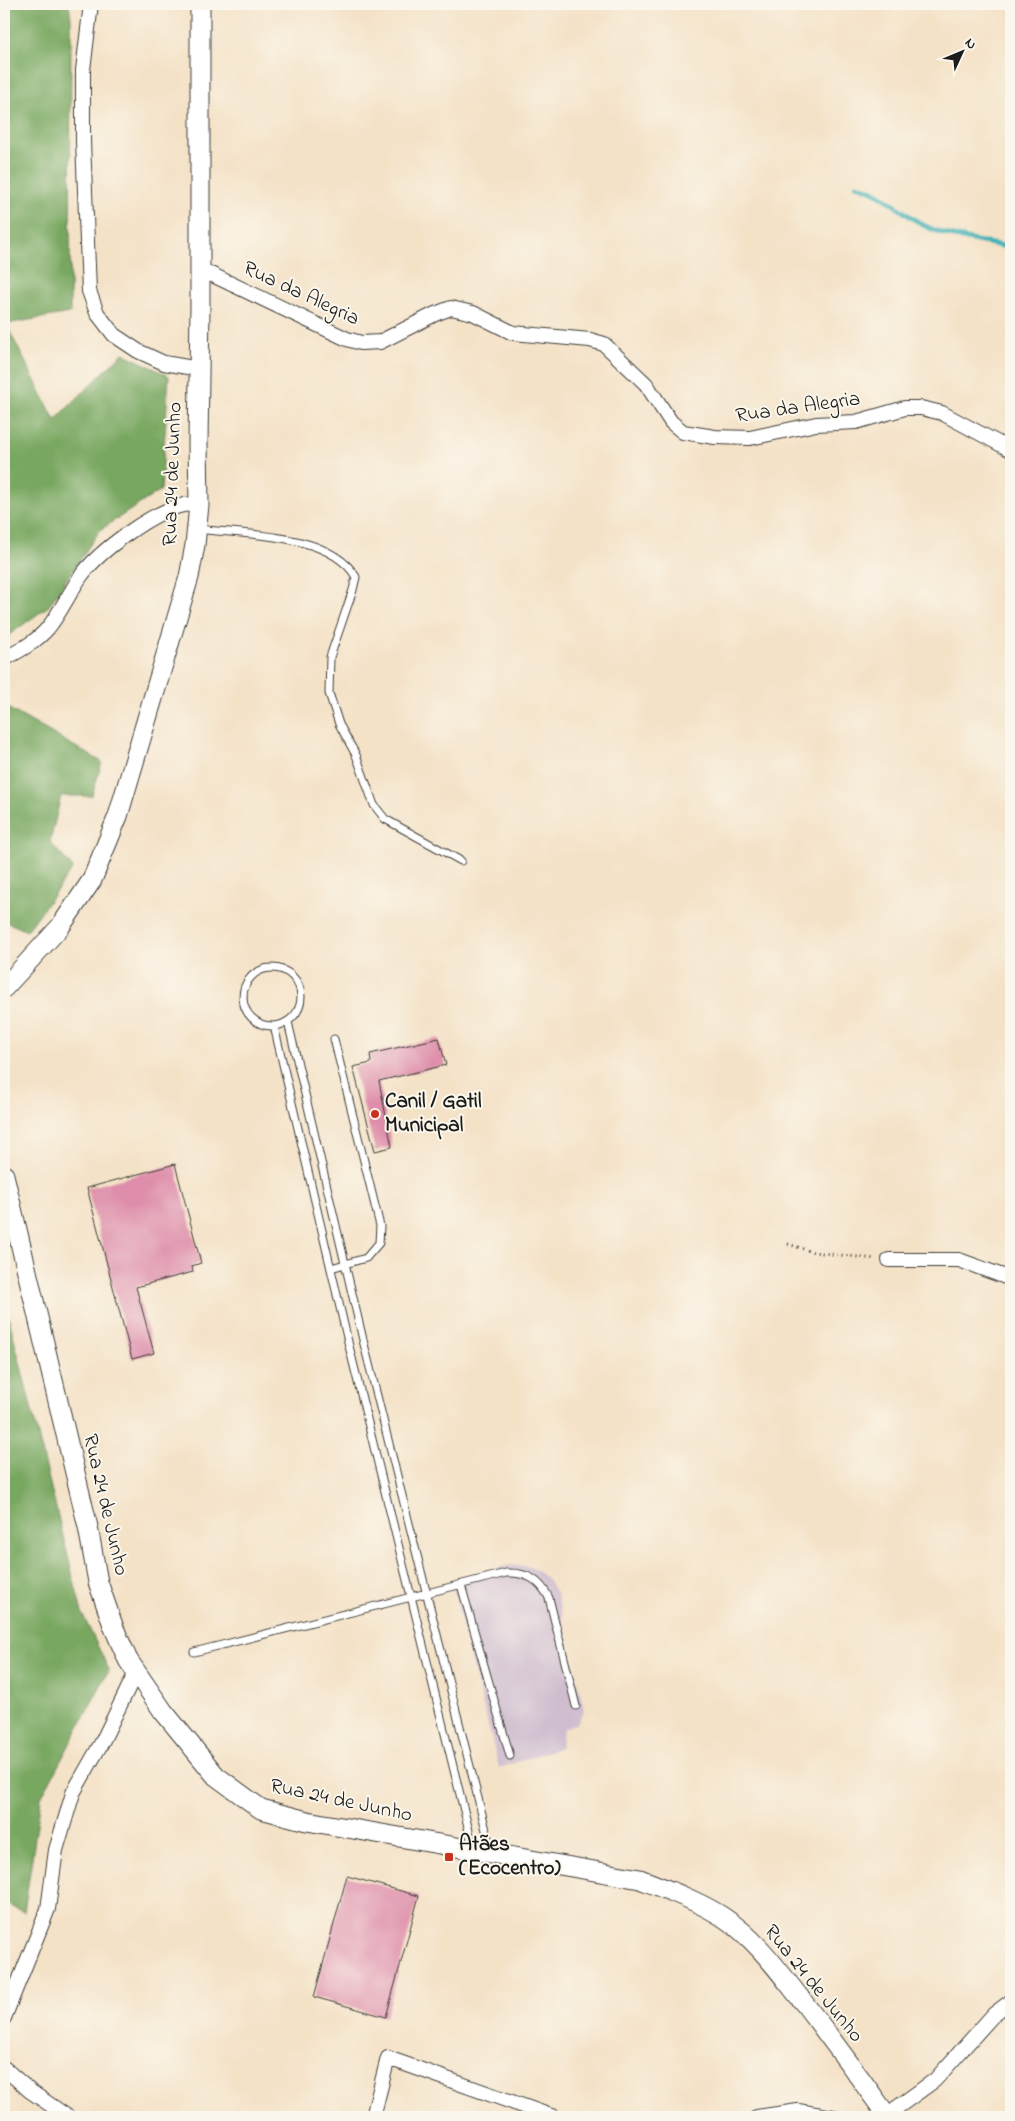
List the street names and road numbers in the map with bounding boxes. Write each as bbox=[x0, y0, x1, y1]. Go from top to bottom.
street label: Rua da Alegria bbox=[237, 254, 364, 336]
street label: Rua da Alegria bbox=[734, 384, 863, 434]
street label: Rua 24 de Junho bbox=[155, 401, 191, 547]
street label: Rua 24 de Junho bbox=[74, 1431, 136, 1579]
street label: Rua 24 de Junho bbox=[267, 1771, 415, 1831]
street label: Rua 24 de Junho bbox=[756, 1918, 870, 2050]

